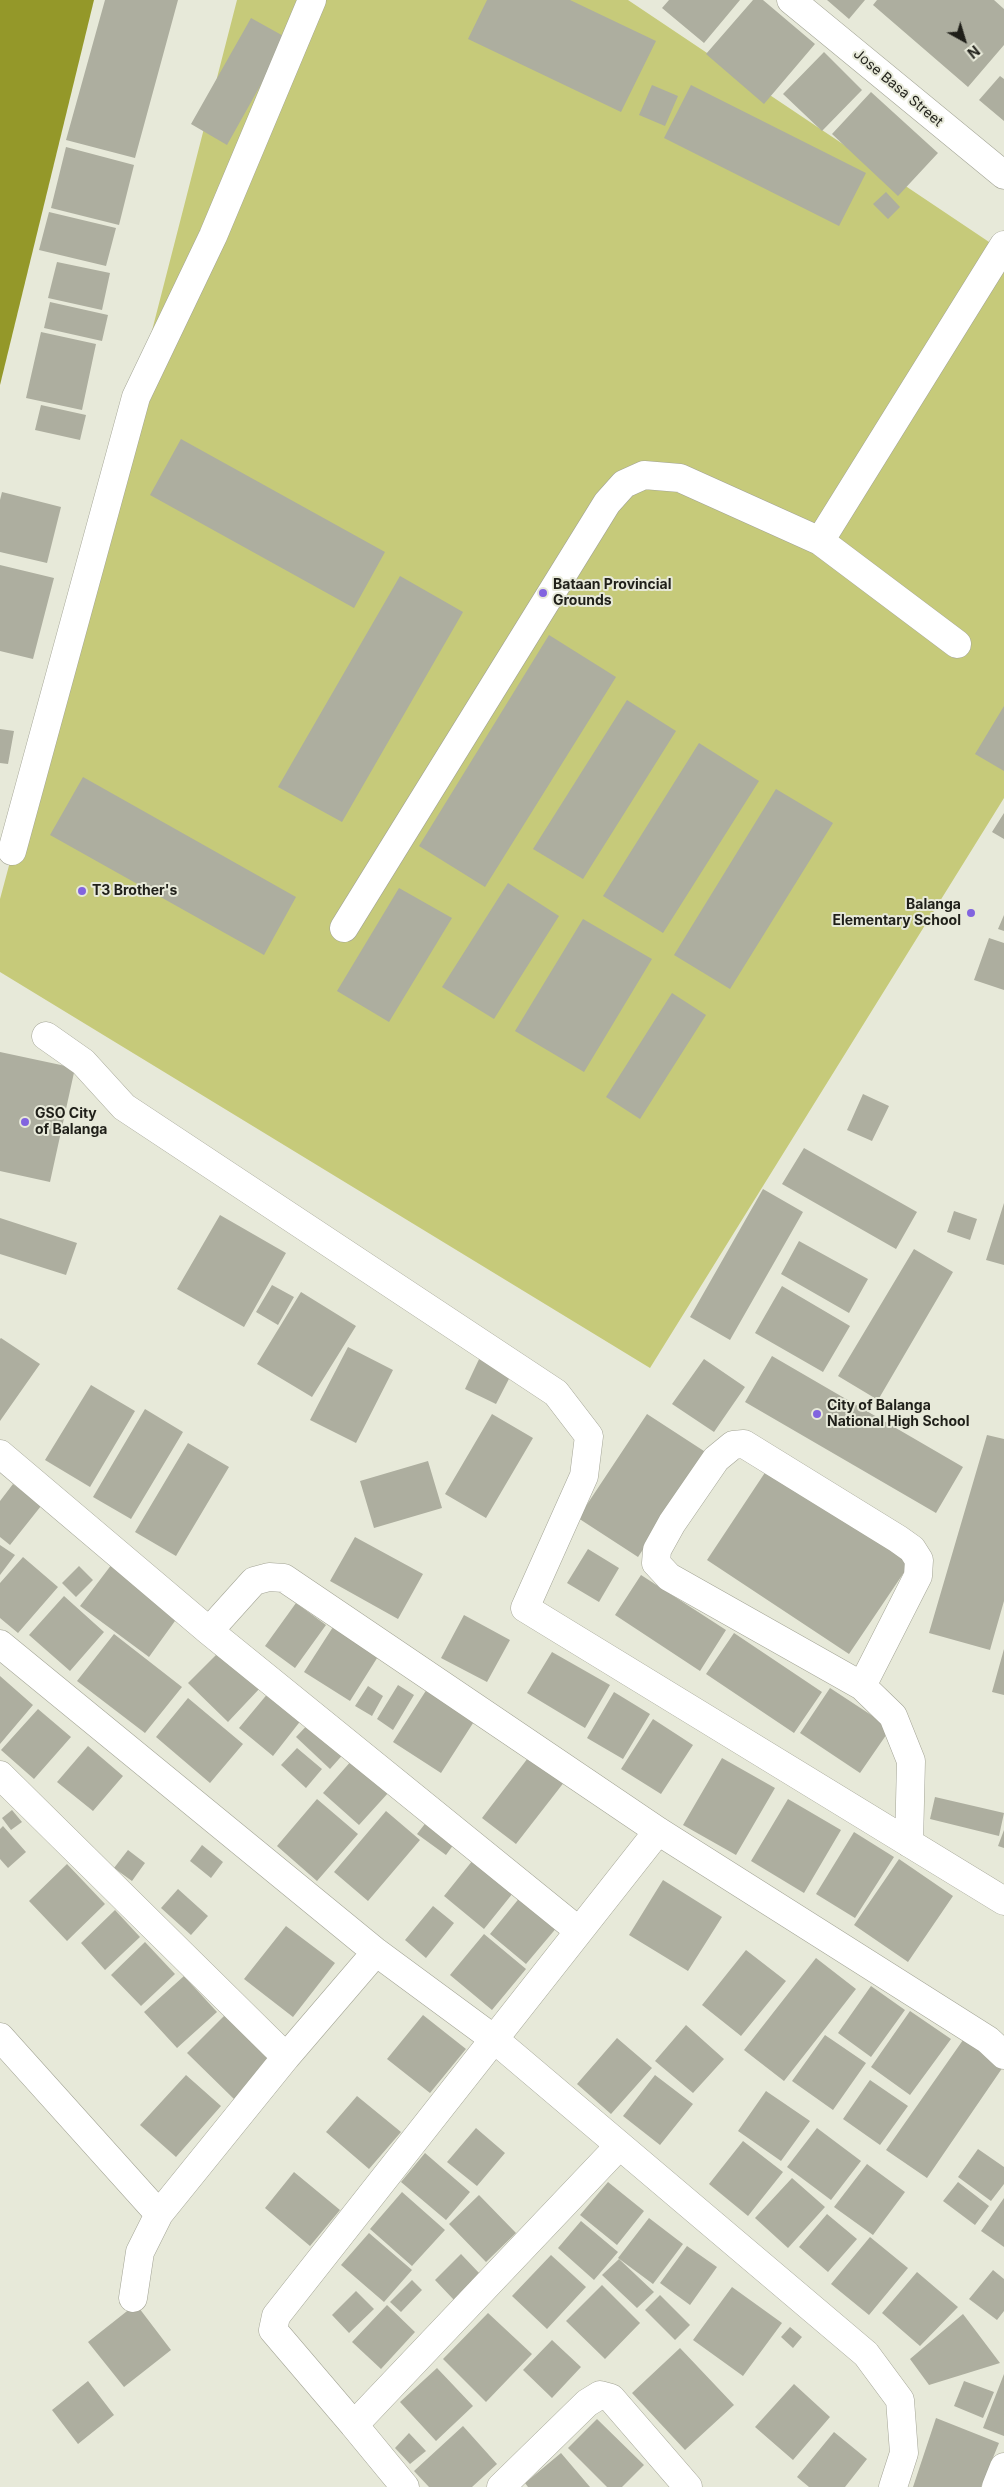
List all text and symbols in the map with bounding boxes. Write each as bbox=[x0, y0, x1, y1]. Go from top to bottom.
north arrow bbox=[939, 15, 989, 65]
text: N bbox=[964, 42, 983, 62]
street label: Jose Basa Street bbox=[850, 46, 946, 130]
place label: Bataan Provincial Grounds bbox=[553, 577, 671, 610]
marker: Bataan Provincial Grounds bbox=[537, 587, 549, 599]
place label: T3 Brother's bbox=[92, 883, 177, 899]
marker: T3 Brother's bbox=[76, 885, 88, 897]
place label: Balanga Elementary School bbox=[832, 897, 961, 930]
marker: Balanga Elementary School bbox=[965, 907, 977, 919]
place label: GSO City of Balanga bbox=[35, 1106, 107, 1138]
marker: GSO City of Balanga bbox=[19, 1116, 31, 1128]
place label: City of Balanga National High School bbox=[827, 1398, 969, 1430]
marker: City of Balanga National High School bbox=[811, 1408, 823, 1420]

